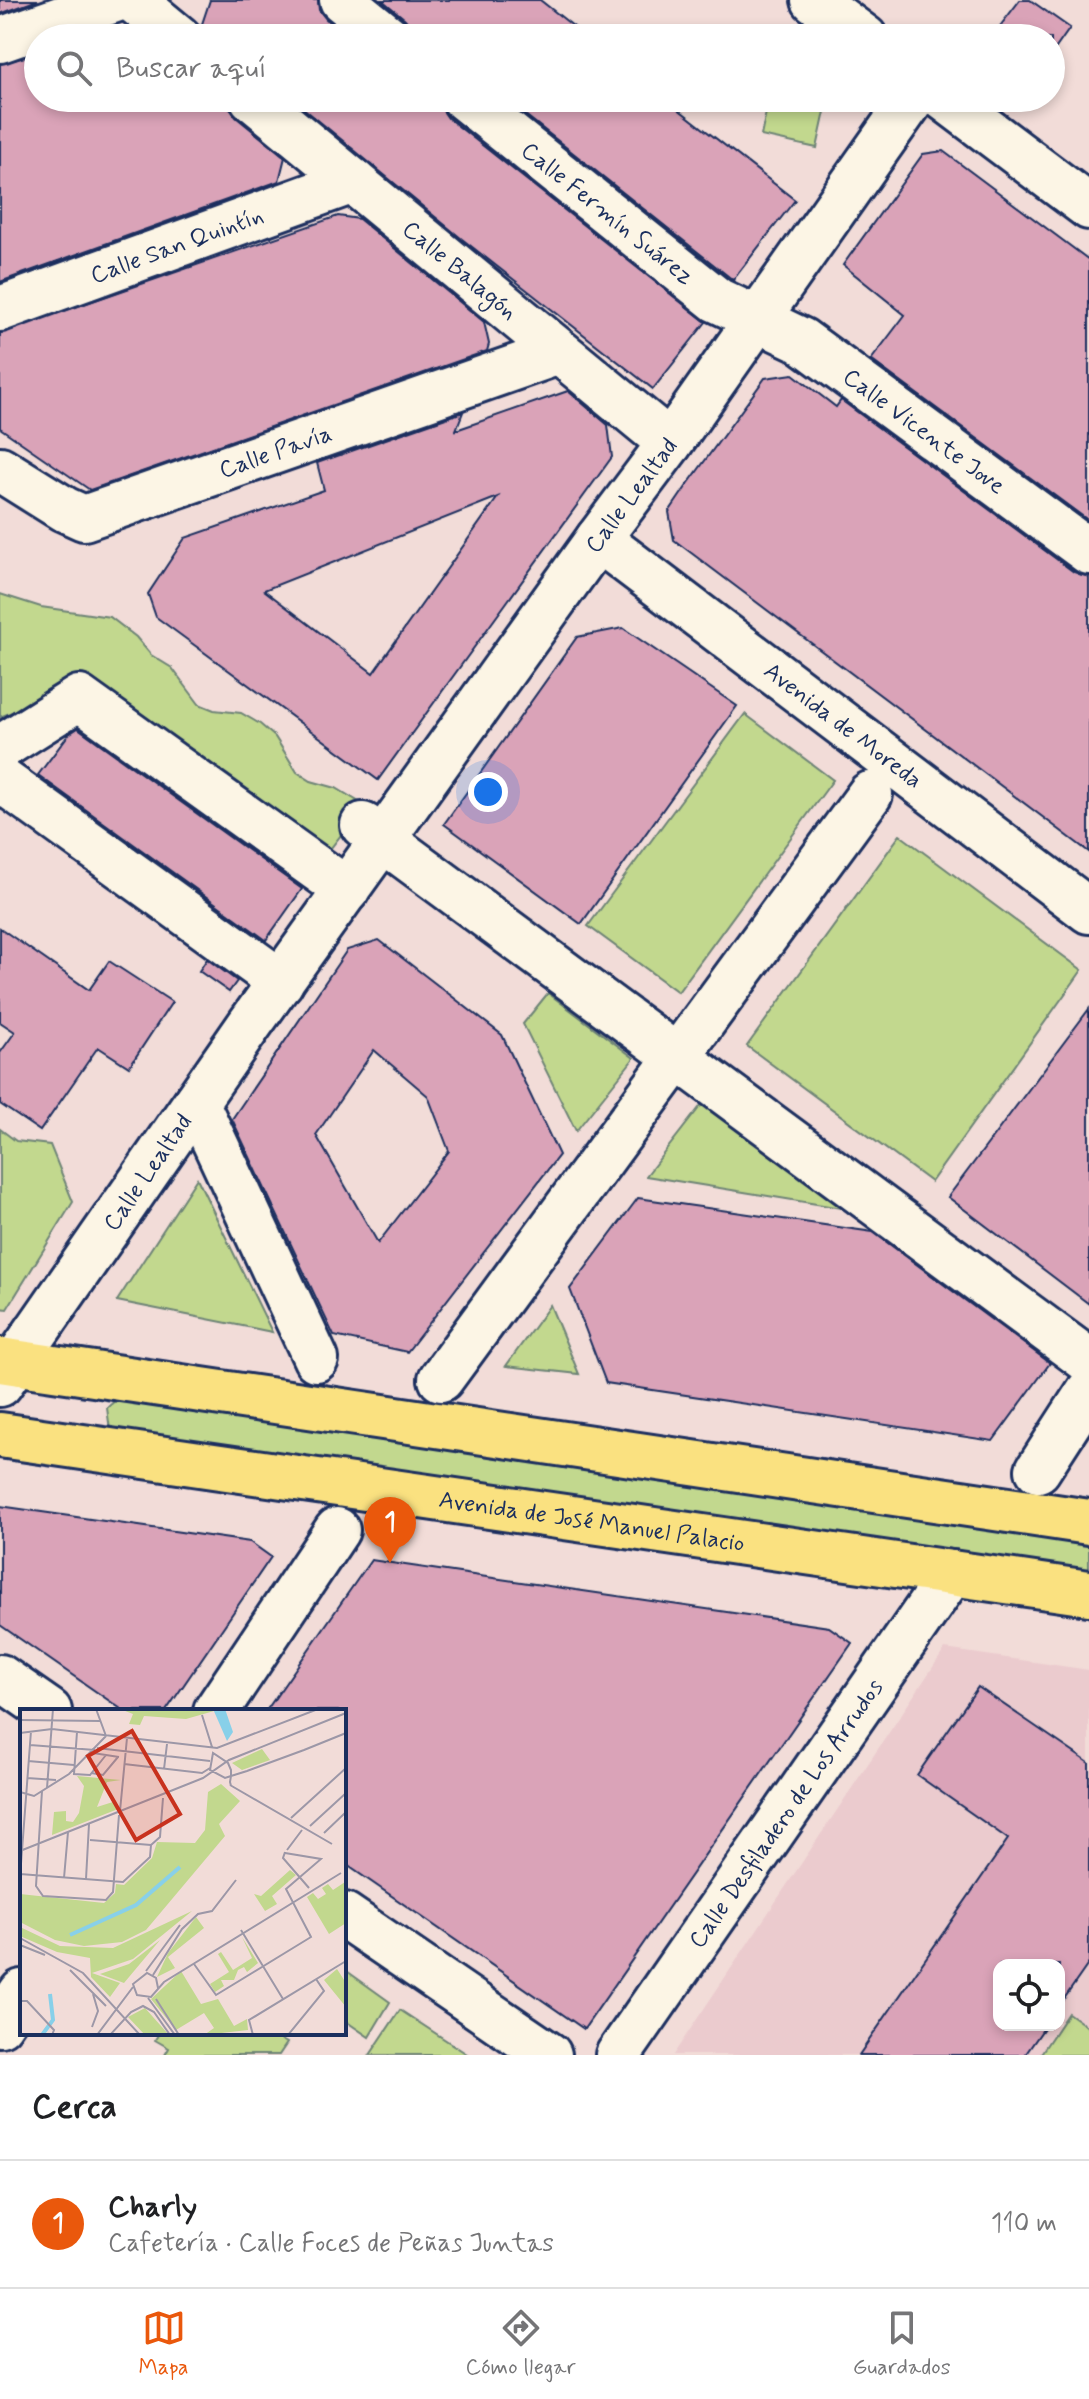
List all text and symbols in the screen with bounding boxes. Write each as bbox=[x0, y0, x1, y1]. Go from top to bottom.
search box bbox=[24, 24, 1065, 112]
icon: search bbox=[52, 46, 96, 90]
text: Buscar aquí bbox=[116, 49, 267, 88]
street label: Calle Fermín Suárez bbox=[514, 136, 700, 292]
street label: Calle San Quintín bbox=[87, 201, 268, 292]
street label: Calle Balagón bbox=[395, 214, 523, 328]
street label: Calle Vicente Jove bbox=[836, 362, 1011, 502]
street label: Calle Pavía bbox=[215, 419, 336, 487]
street label: Calle Lealtad bbox=[579, 432, 685, 560]
street label: Avenida de Moreda bbox=[757, 656, 928, 796]
your location bbox=[468, 772, 508, 812]
street label: Calle Lealtad bbox=[97, 1108, 200, 1238]
street label: Avenida de José Manuel Palacio bbox=[437, 1485, 747, 1560]
pin: 1 bbox=[364, 1497, 416, 1563]
street label: Calle Desfiladero de Los Arrudos bbox=[683, 1673, 891, 1955]
inset map bbox=[20, 1709, 346, 2035]
map controls bbox=[993, 1959, 1065, 2031]
button: locate bbox=[993, 1959, 1065, 2031]
text: Cerca bbox=[32, 2085, 117, 2130]
text: Charly bbox=[108, 2188, 197, 2227]
text: 1 bbox=[52, 2207, 64, 2241]
text: 110 m bbox=[991, 2207, 1057, 2241]
text: Cafetería · Calle Foces de Peñas Juntas bbox=[108, 2227, 554, 2261]
tab: Mapa bbox=[138, 2306, 189, 2382]
tab: Cómo llegar bbox=[466, 2306, 576, 2382]
tab: Guardados bbox=[853, 2306, 950, 2382]

